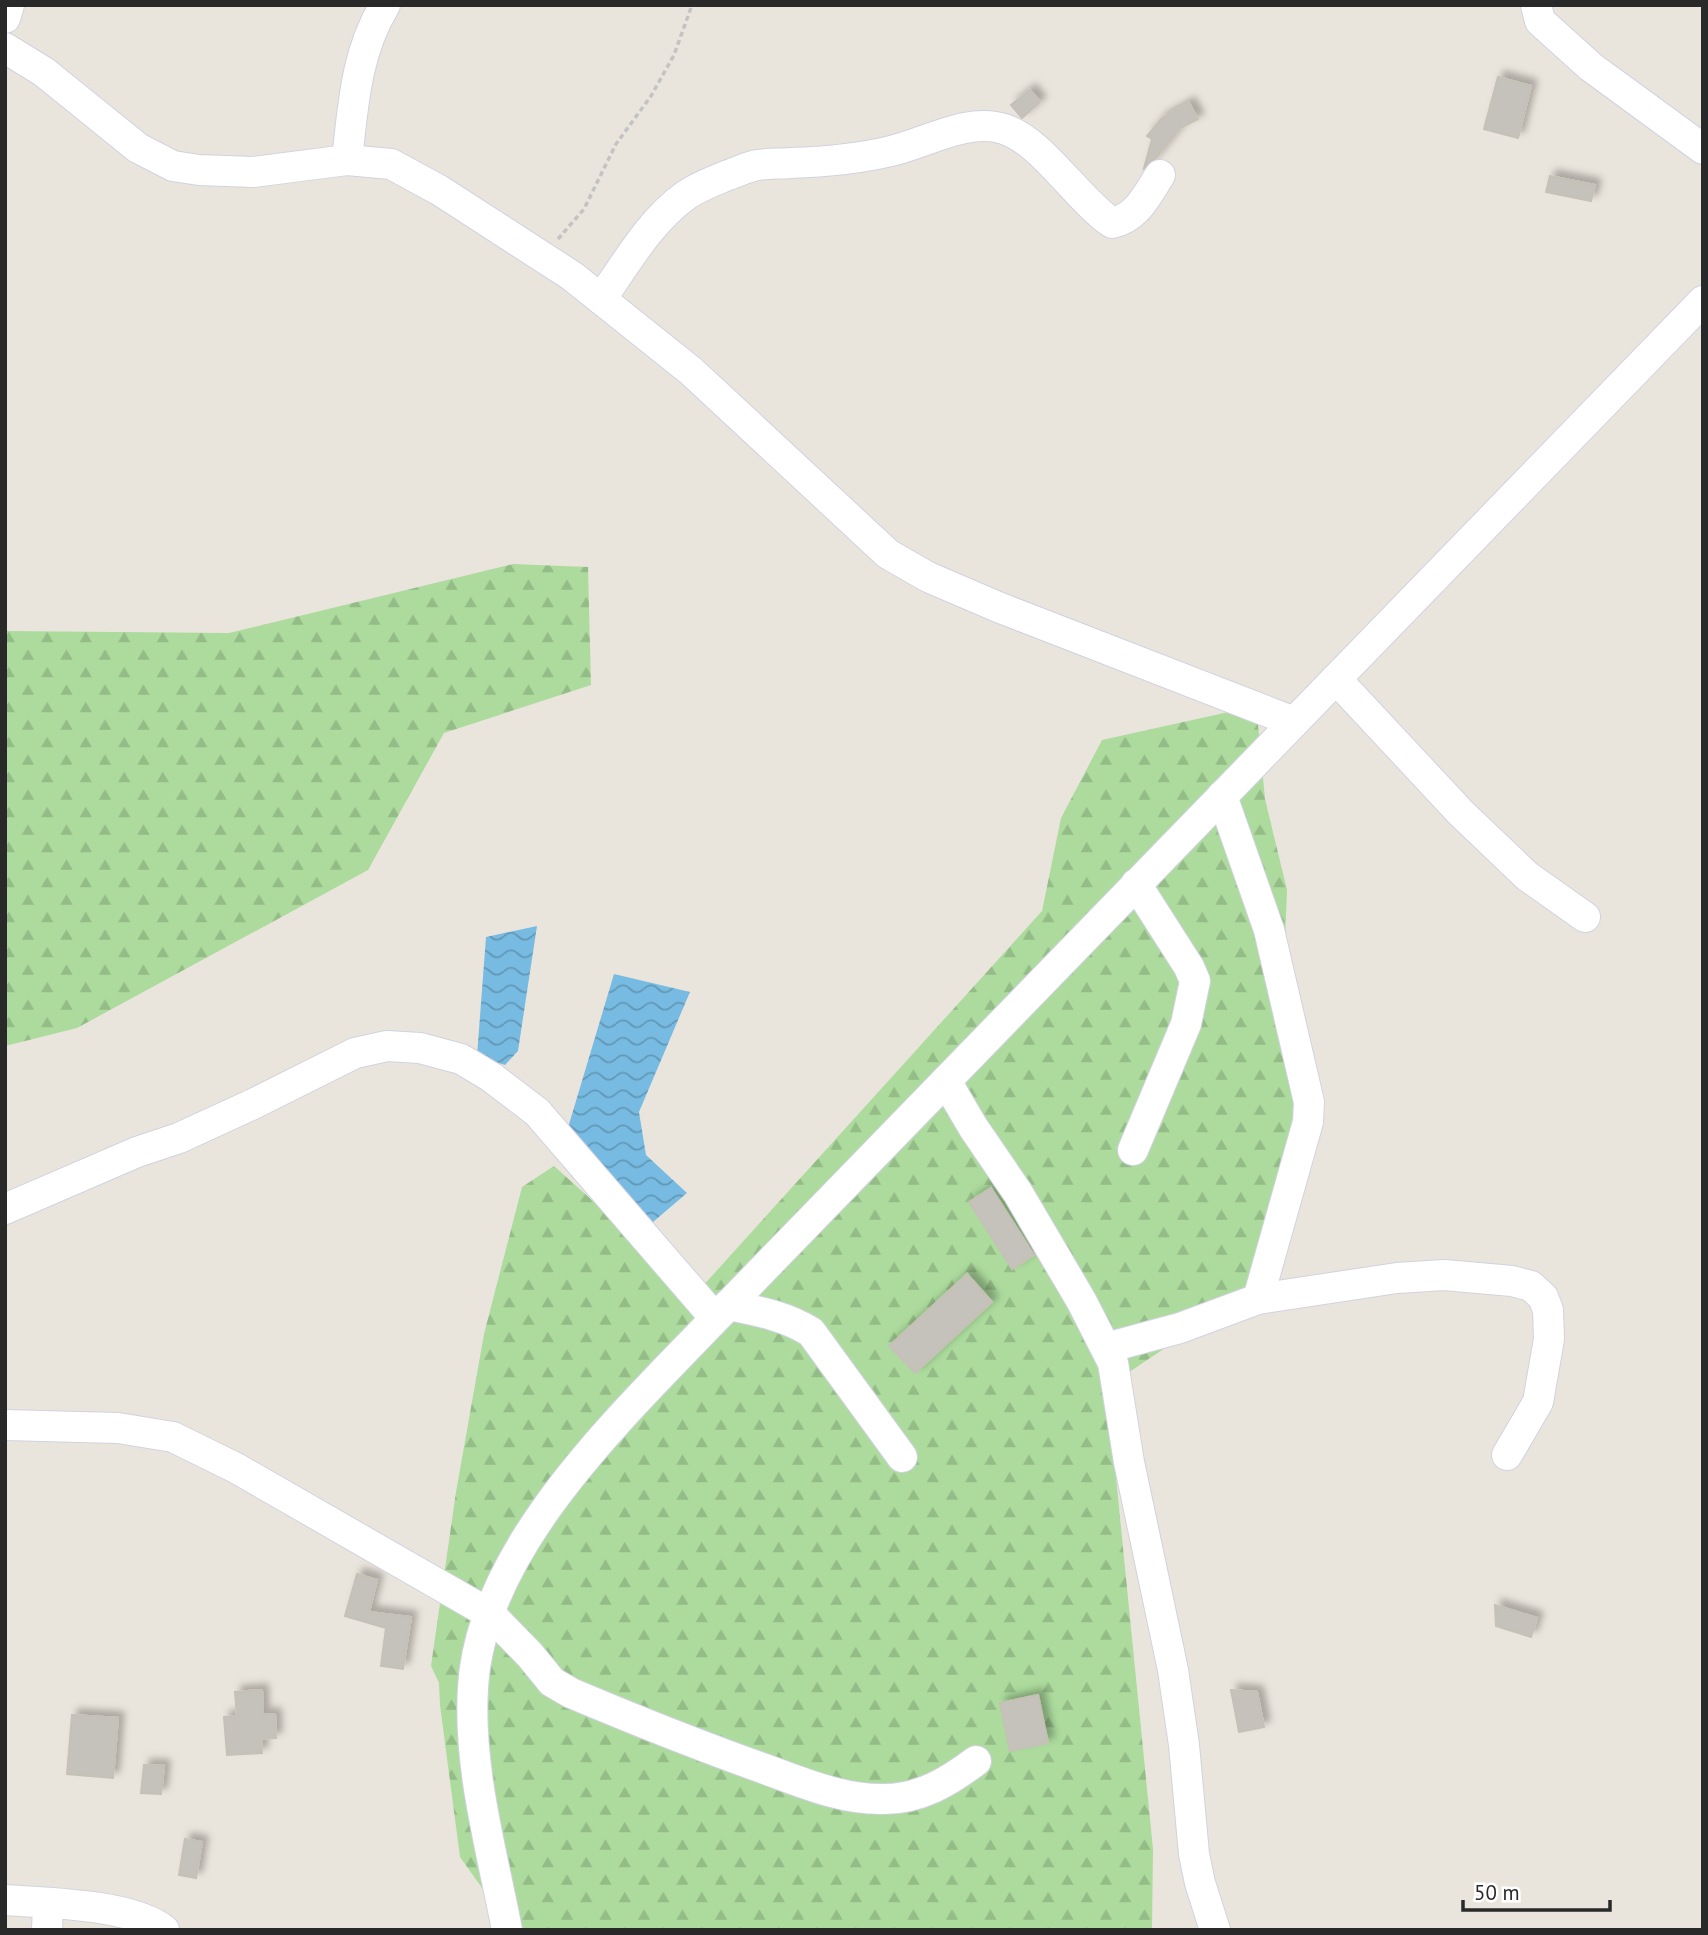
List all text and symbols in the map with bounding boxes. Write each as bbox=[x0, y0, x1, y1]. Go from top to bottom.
scale bar bbox=[1463, 1868, 1610, 1912]
text: 50 m bbox=[1474, 1879, 1520, 1906]

